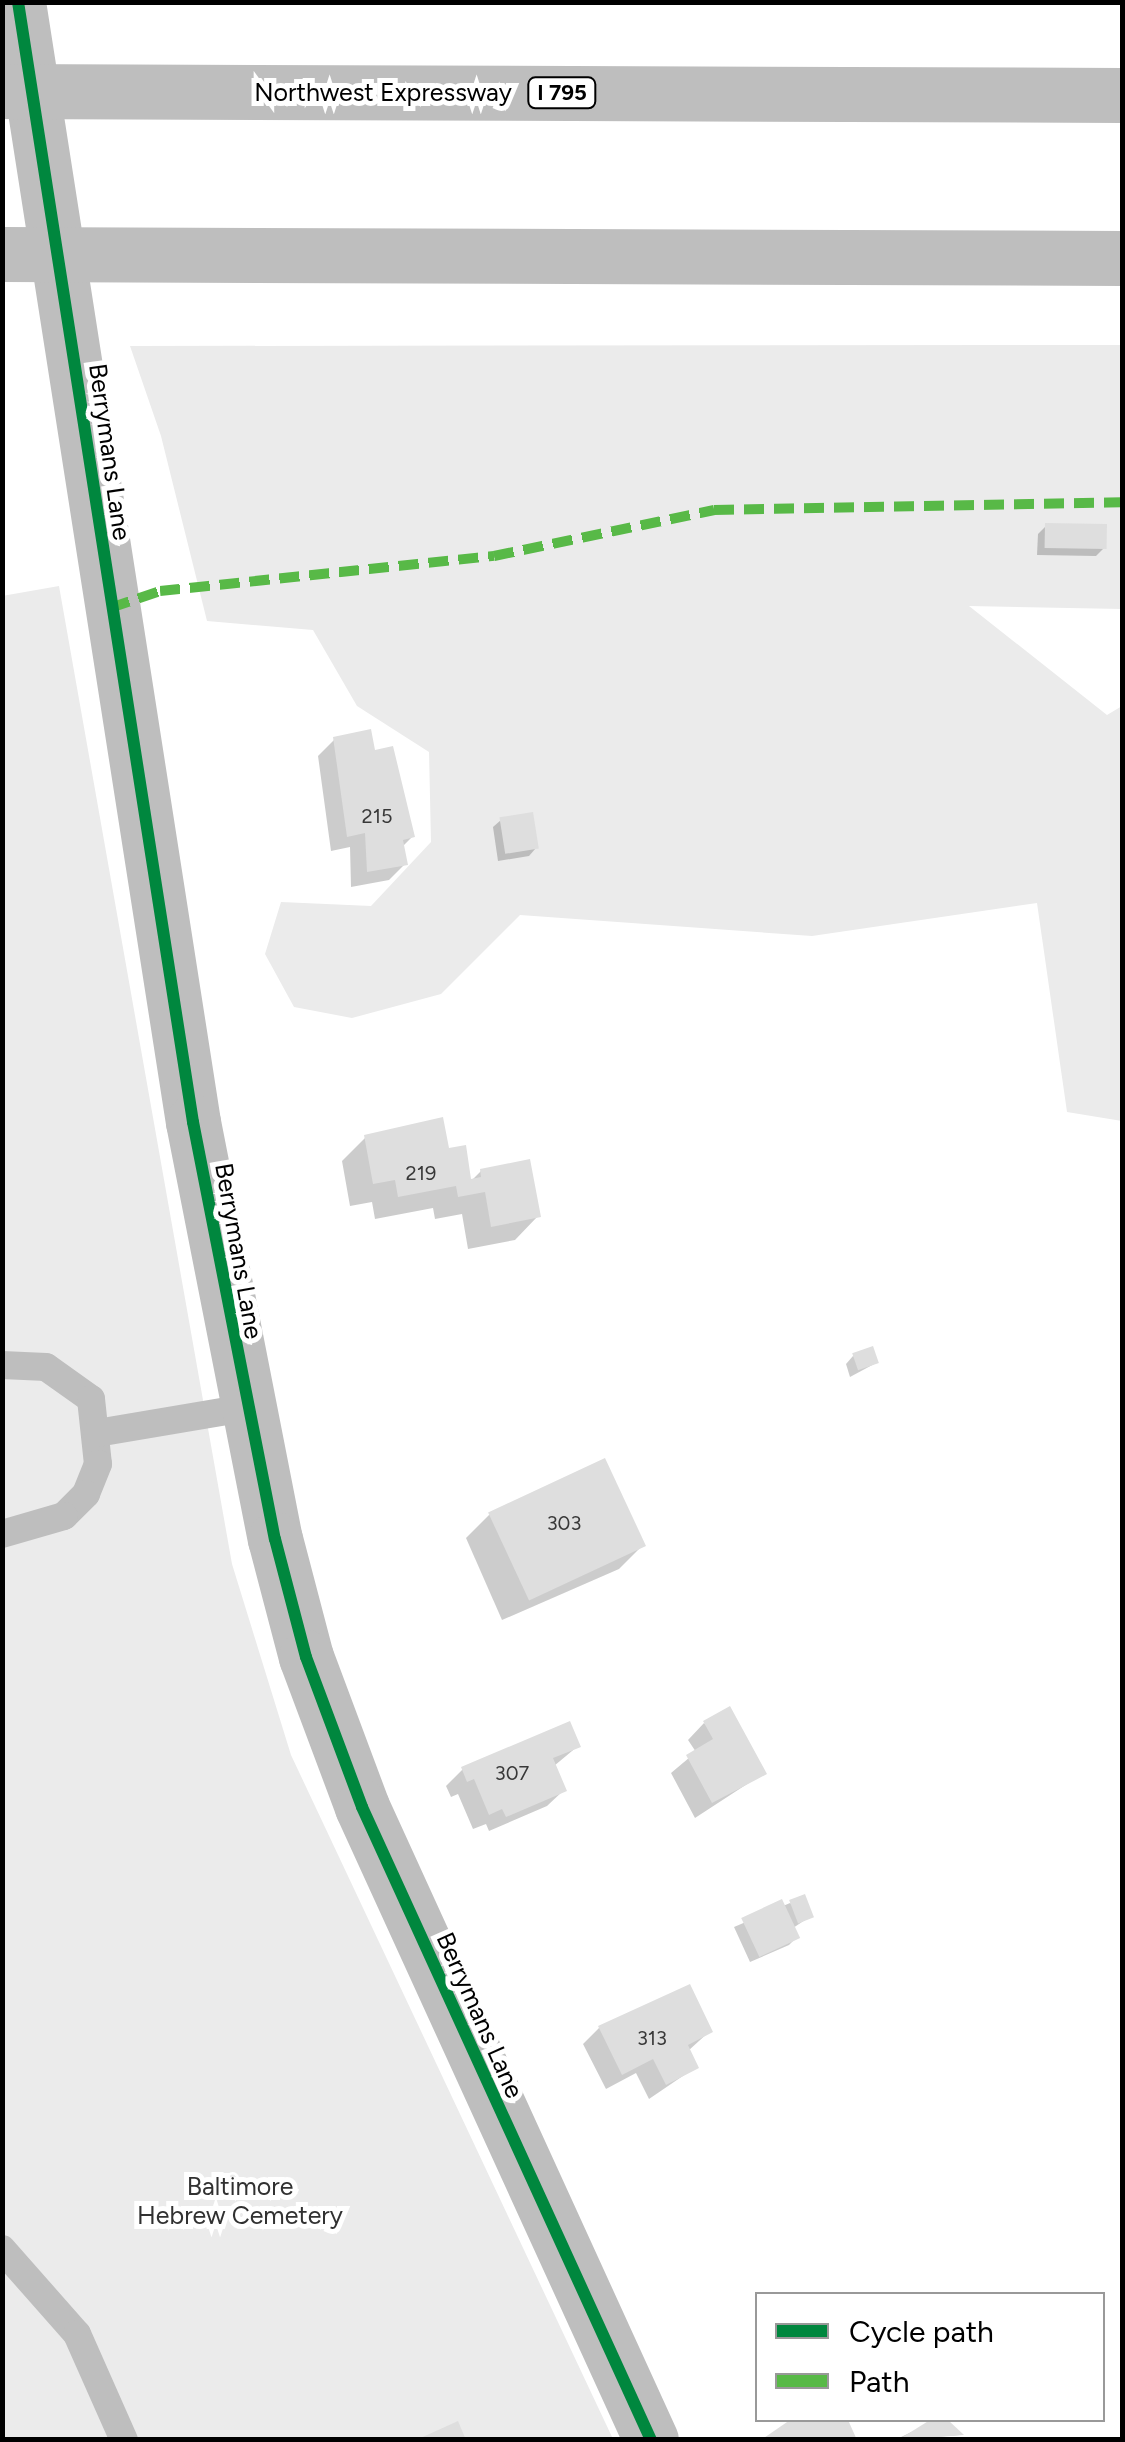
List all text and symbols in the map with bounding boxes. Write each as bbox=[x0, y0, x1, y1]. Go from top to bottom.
road number: I 795 bbox=[527, 76, 597, 110]
street label: Northwest Expressway bbox=[254, 77, 512, 107]
street label: Berrymans Lane bbox=[83, 362, 137, 542]
house number: 215 bbox=[362, 804, 392, 828]
street label: Berrymans Lane bbox=[209, 1161, 269, 1341]
house number: 219 bbox=[406, 1161, 436, 1185]
house number: 303 bbox=[547, 1511, 581, 1535]
house number: 307 bbox=[495, 1761, 529, 1785]
street label: Berrymans Lane bbox=[430, 1928, 530, 2102]
house number: 313 bbox=[637, 2026, 667, 2050]
park label: Baltimore Hebrew Cemetery bbox=[137, 2172, 343, 2231]
legend bbox=[755, 2292, 1105, 2422]
text: Cycle path bbox=[849, 2313, 994, 2350]
text: Path bbox=[849, 2363, 909, 2400]

